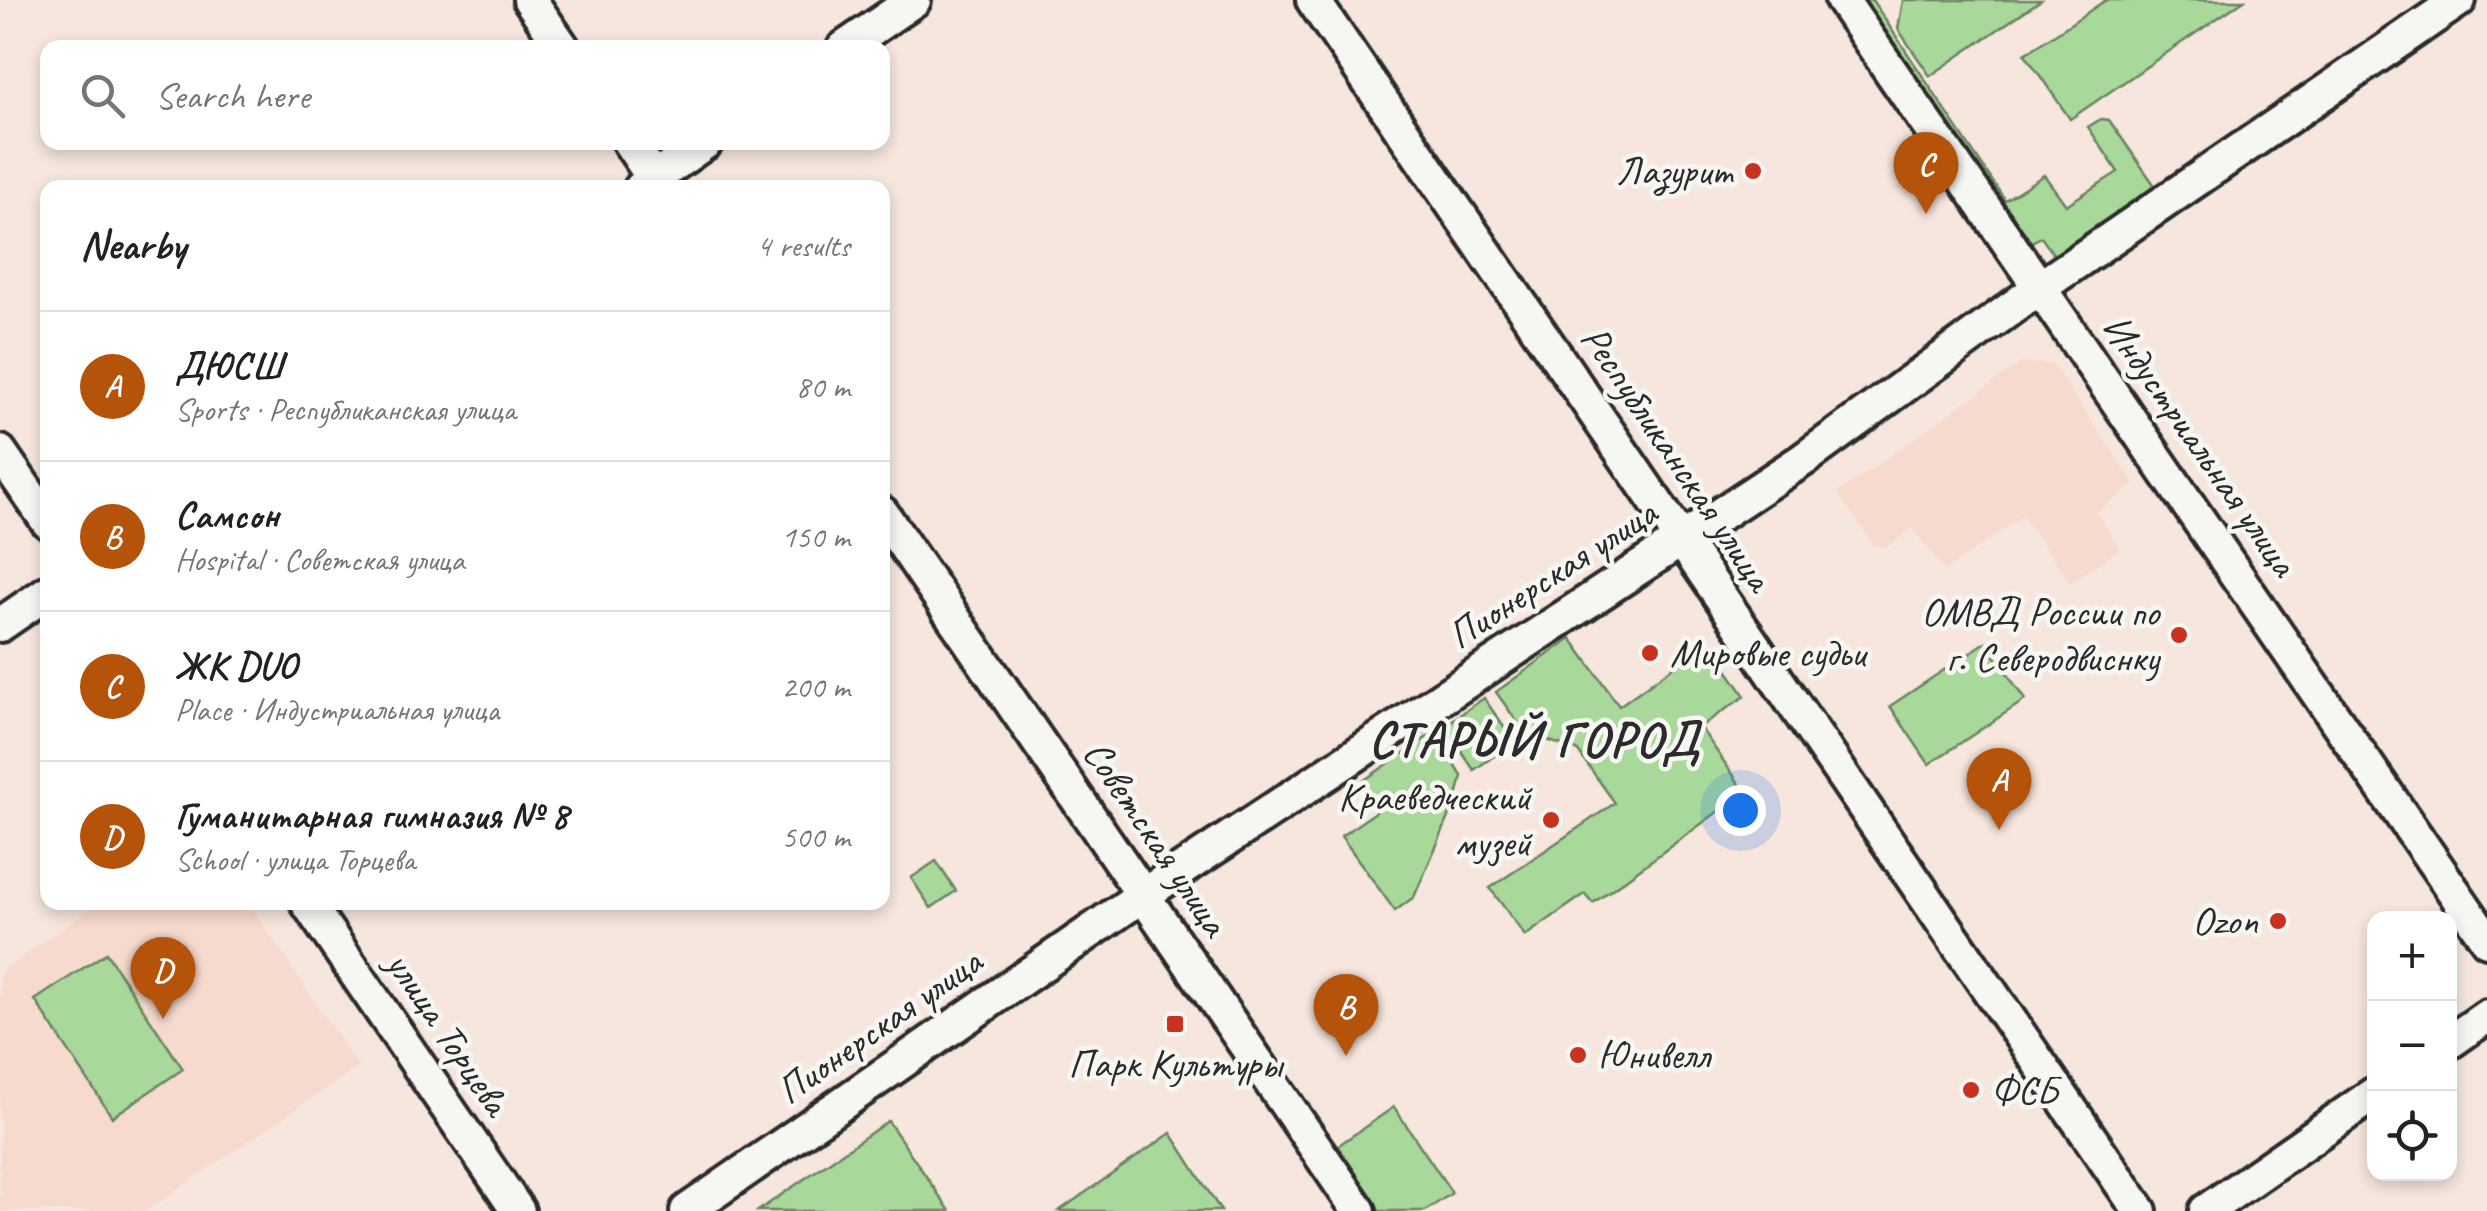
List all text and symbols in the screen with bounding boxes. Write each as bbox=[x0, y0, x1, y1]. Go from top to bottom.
search box bbox=[40, 40, 890, 150]
icon: search bbox=[75, 68, 130, 123]
text: Search here bbox=[155, 72, 310, 119]
pin: C bbox=[1894, 132, 1958, 214]
place label: Лазурит bbox=[1616, 146, 1735, 196]
marker: Лазурит bbox=[1742, 160, 1764, 182]
text: Nearby bbox=[80, 219, 186, 272]
text: 4 results bbox=[756, 225, 850, 266]
street label: Индустриальная улица bbox=[2091, 304, 2311, 588]
street label: Республиканская улица bbox=[1570, 316, 1786, 603]
text: ДЮСШ bbox=[175, 342, 284, 389]
text: A bbox=[104, 366, 121, 407]
text: 80 m bbox=[796, 366, 850, 407]
text: Sports · Республиканская улица bbox=[175, 389, 516, 430]
street label: Пионерская улица bbox=[1438, 486, 1668, 660]
text: Самсон bbox=[175, 492, 279, 539]
text: B bbox=[104, 516, 121, 557]
text: 150 m bbox=[781, 516, 850, 557]
text: Hospital · Советская улица bbox=[175, 539, 464, 580]
place label: ОМВД России по г. Северодвиснку bbox=[1921, 587, 2161, 683]
marker: ОМВД России по г. Северодвиснку bbox=[2168, 624, 2190, 646]
place label: Мировые судьи bbox=[1670, 628, 1869, 678]
text: ЖК DUO bbox=[175, 642, 296, 689]
marker: Мировые судьи bbox=[1639, 642, 1661, 664]
text: C bbox=[105, 666, 120, 707]
text: 200 m bbox=[781, 666, 850, 707]
text: Place · Индустриальная улица bbox=[175, 689, 499, 730]
district label: СТАРЫЙ ГОРОД bbox=[1369, 708, 1702, 771]
street label: Советская улица bbox=[1072, 730, 1241, 948]
pin: A bbox=[1966, 748, 2032, 830]
place label: Краеведческий музей bbox=[1338, 772, 1533, 868]
your location bbox=[1715, 785, 1766, 836]
text: Гуманитарная гимназия № 8 bbox=[175, 792, 568, 839]
marker: Краеведческий музей bbox=[1540, 809, 1562, 831]
text: D bbox=[103, 816, 122, 857]
text: 500 m bbox=[781, 816, 850, 857]
text: School · улица Торцева bbox=[175, 839, 415, 880]
place label: Ozon bbox=[2192, 896, 2259, 946]
marker: Ozon bbox=[2267, 910, 2289, 932]
map controls bbox=[2367, 911, 2457, 1181]
button: + bbox=[2367, 911, 2457, 1001]
street label: Пионерская улица bbox=[767, 935, 994, 1115]
pin: D bbox=[130, 936, 196, 1019]
street label: улица Торцева bbox=[374, 940, 523, 1128]
pin: B bbox=[1314, 974, 1378, 1056]
button: − bbox=[2367, 1001, 2457, 1091]
marker: Парк Культуры bbox=[1164, 1013, 1186, 1035]
place label: Юнивелл bbox=[1598, 1030, 1712, 1080]
place label: Парк Культуры bbox=[1068, 1039, 1285, 1089]
marker: Юнивелл bbox=[1567, 1044, 1589, 1066]
place label: ФСБ bbox=[1991, 1065, 2062, 1115]
marker: ФСБ bbox=[1960, 1079, 1982, 1101]
button: locate bbox=[2367, 1091, 2457, 1181]

